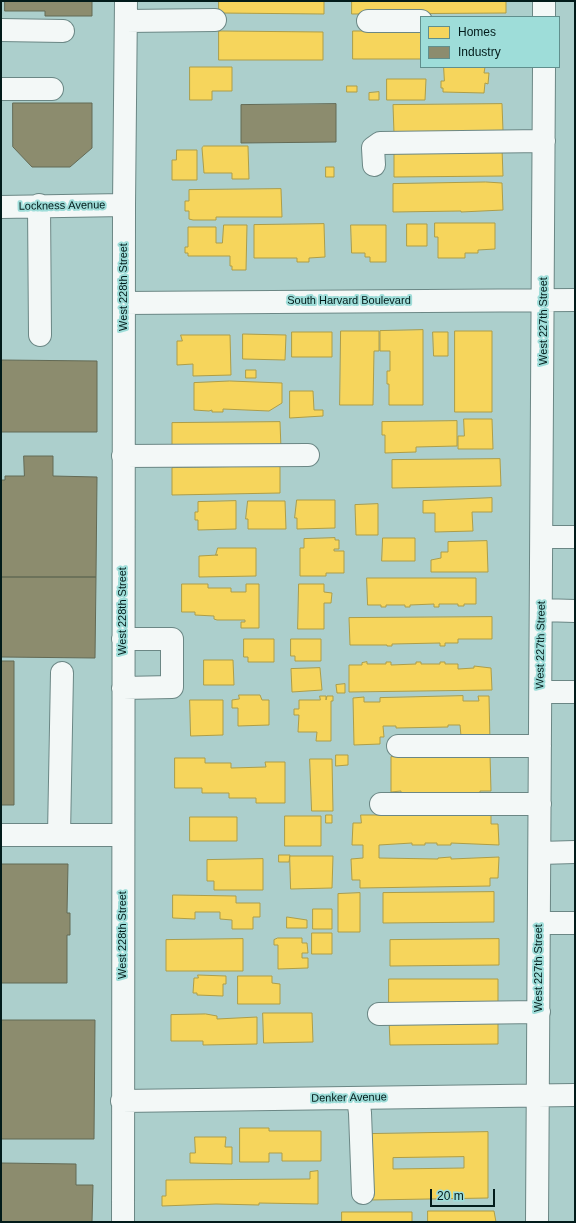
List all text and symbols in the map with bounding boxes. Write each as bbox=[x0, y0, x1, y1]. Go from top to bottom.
legend bbox=[420, 16, 560, 68]
text: Homes bbox=[458, 25, 496, 39]
text: Industry bbox=[458, 45, 501, 59]
street label: Lockness Avenue bbox=[19, 199, 105, 213]
street label: West 228th Street bbox=[117, 243, 131, 331]
street label: West 227th Street bbox=[537, 277, 551, 365]
street label: South Harvard Boulevard bbox=[287, 294, 411, 308]
street label: West 228th Street bbox=[116, 567, 130, 655]
street label: West 227th Street bbox=[534, 601, 548, 689]
street label: West 228th Street bbox=[116, 891, 130, 979]
street label: West 227th Street bbox=[532, 924, 546, 1012]
street label: Denker Avenue bbox=[311, 1091, 387, 1105]
scale bar bbox=[432, 1181, 497, 1207]
text: 20 m bbox=[437, 1189, 464, 1203]

